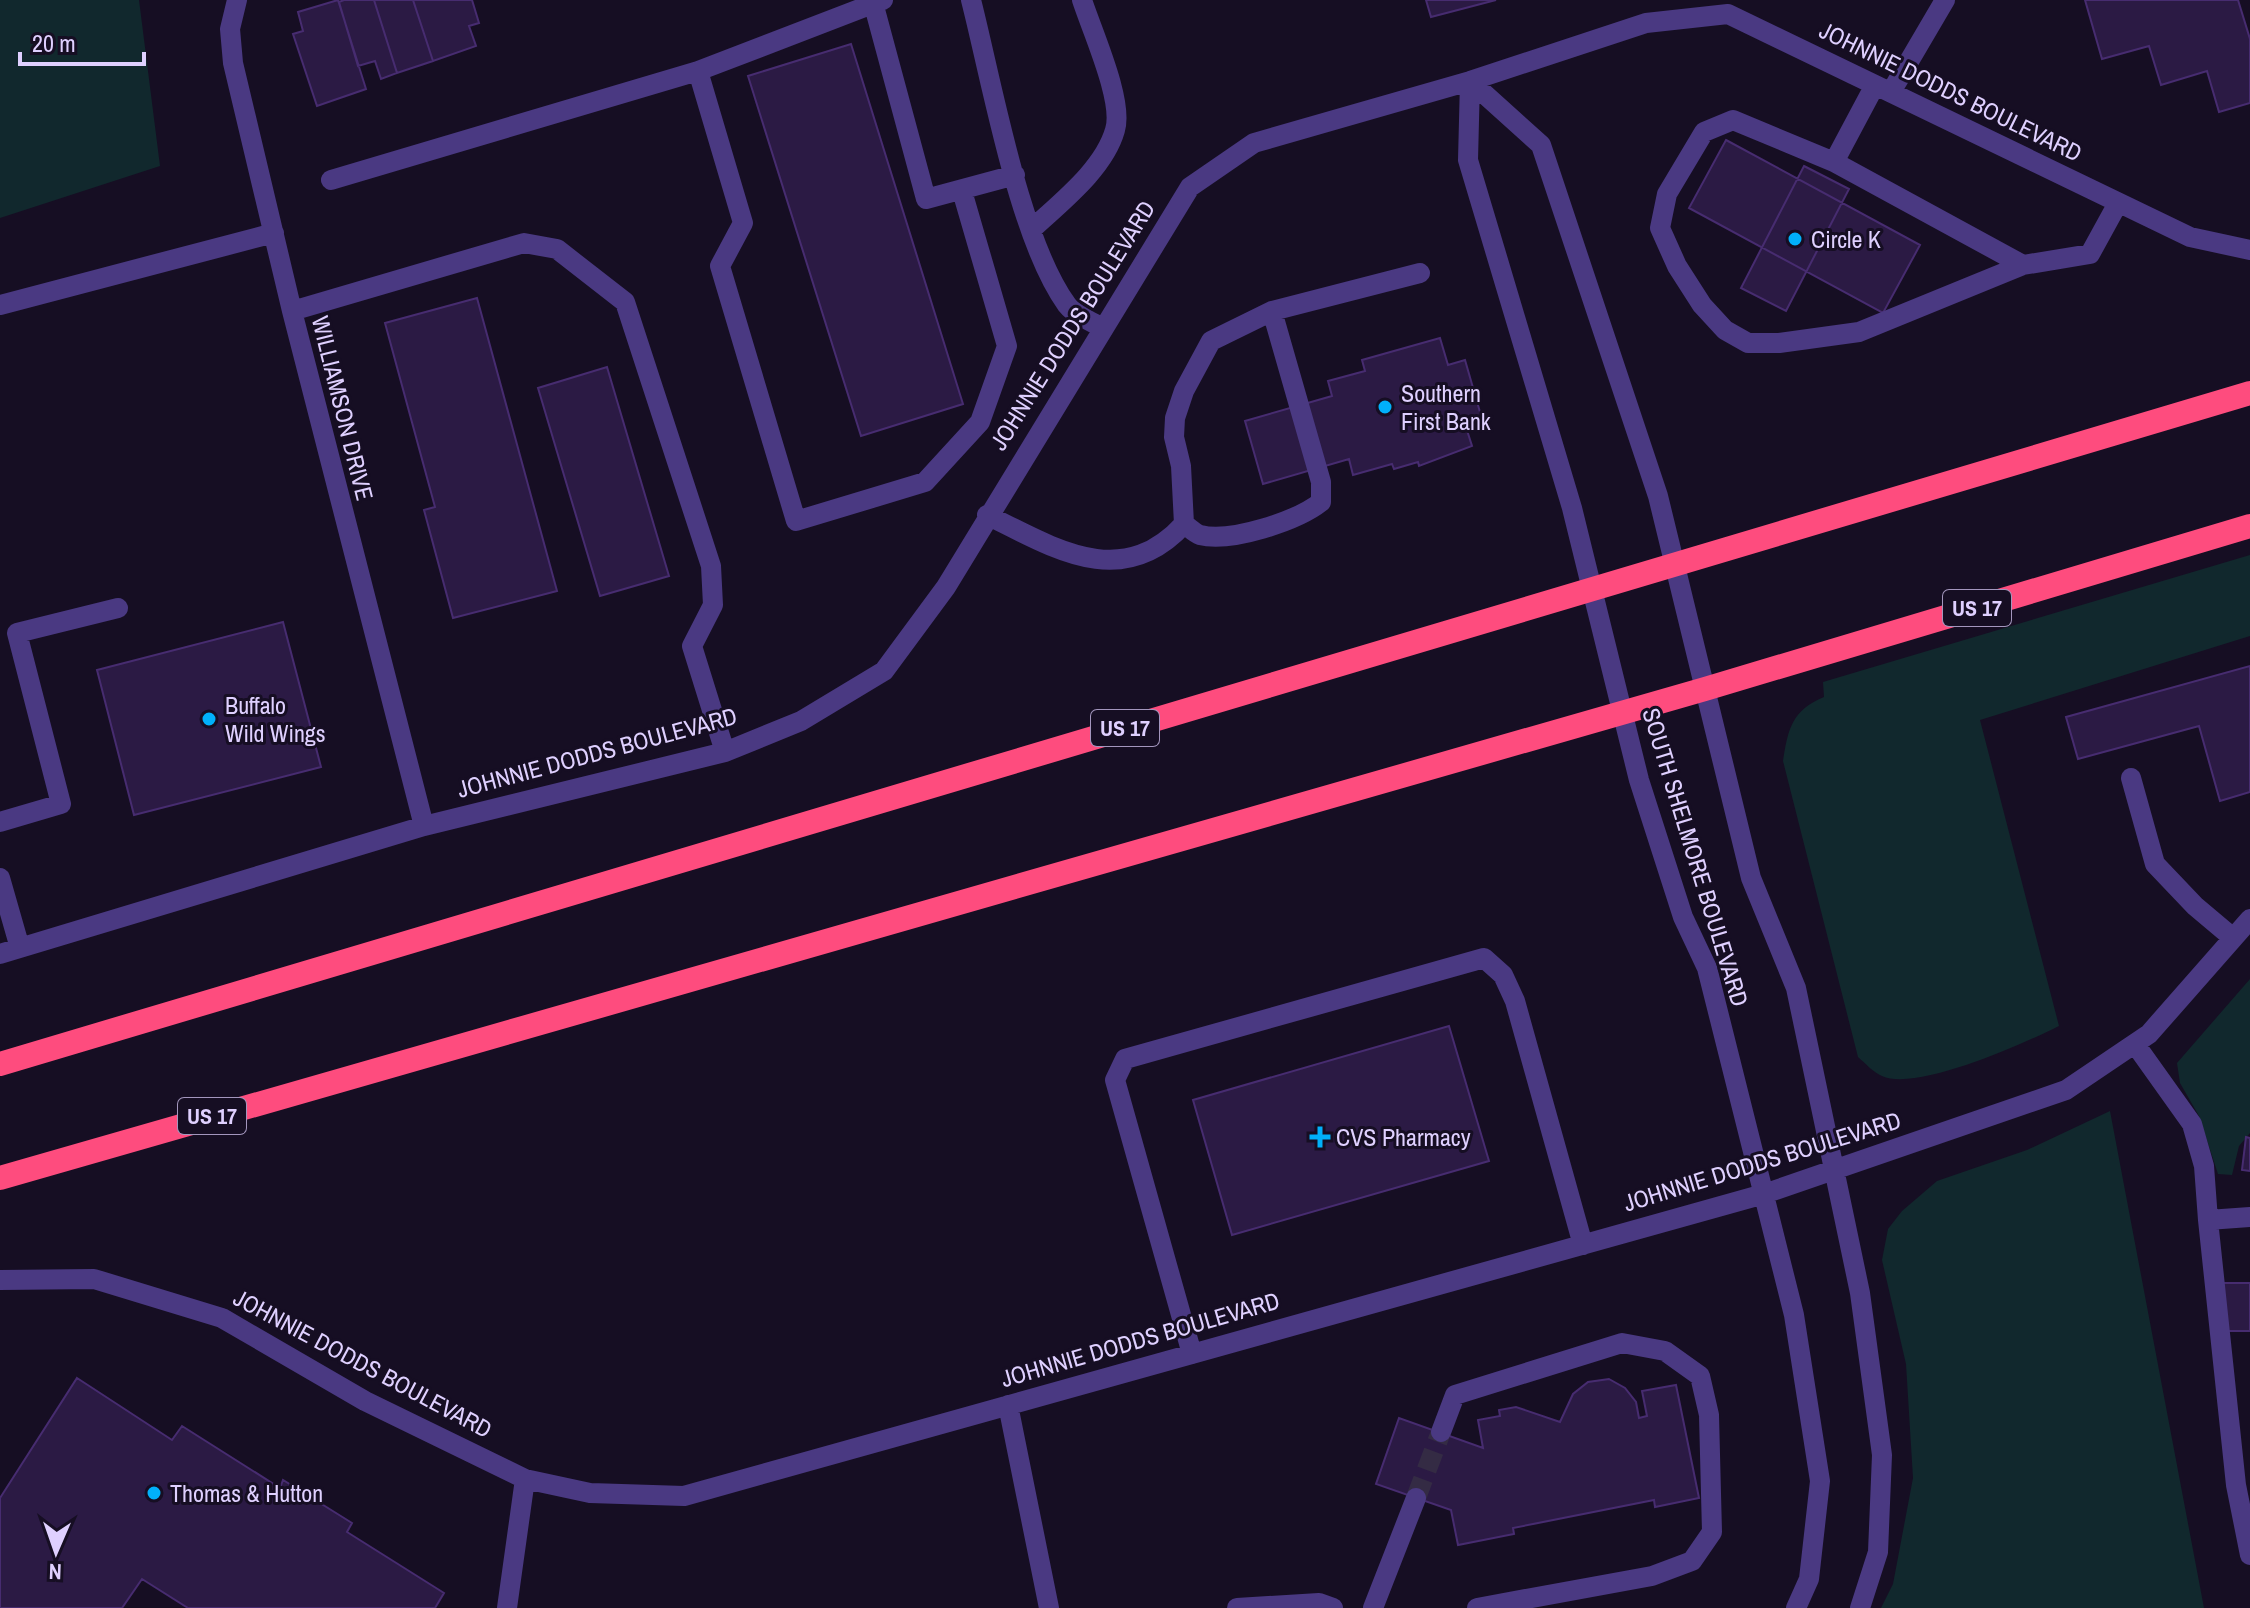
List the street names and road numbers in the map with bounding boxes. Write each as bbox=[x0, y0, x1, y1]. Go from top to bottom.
street label: JOHNNIE DODDS BOULEVARD bbox=[1814, 13, 2088, 169]
street label: JOHNNIE DODDS BOULEVARD bbox=[982, 194, 1162, 456]
street label: WILLIAMSON DRIVE bbox=[305, 312, 381, 504]
road number: US 17 bbox=[1943, 590, 2011, 626]
street label: JOHNNIE DODDS BOULEVARD bbox=[454, 699, 740, 805]
street label: SOUTH SHELMORE BOULEVARD bbox=[1635, 704, 1757, 1010]
road number: US 17 bbox=[1091, 710, 1159, 746]
road number: US 17 bbox=[178, 1098, 246, 1134]
street label: JOHNNIE DODDS BOULEVARD bbox=[1619, 1104, 1905, 1218]
street label: JOHNNIE DODDS BOULEVARD bbox=[228, 1281, 498, 1445]
street label: JOHNNIE DODDS BOULEVARD bbox=[997, 1284, 1283, 1394]

